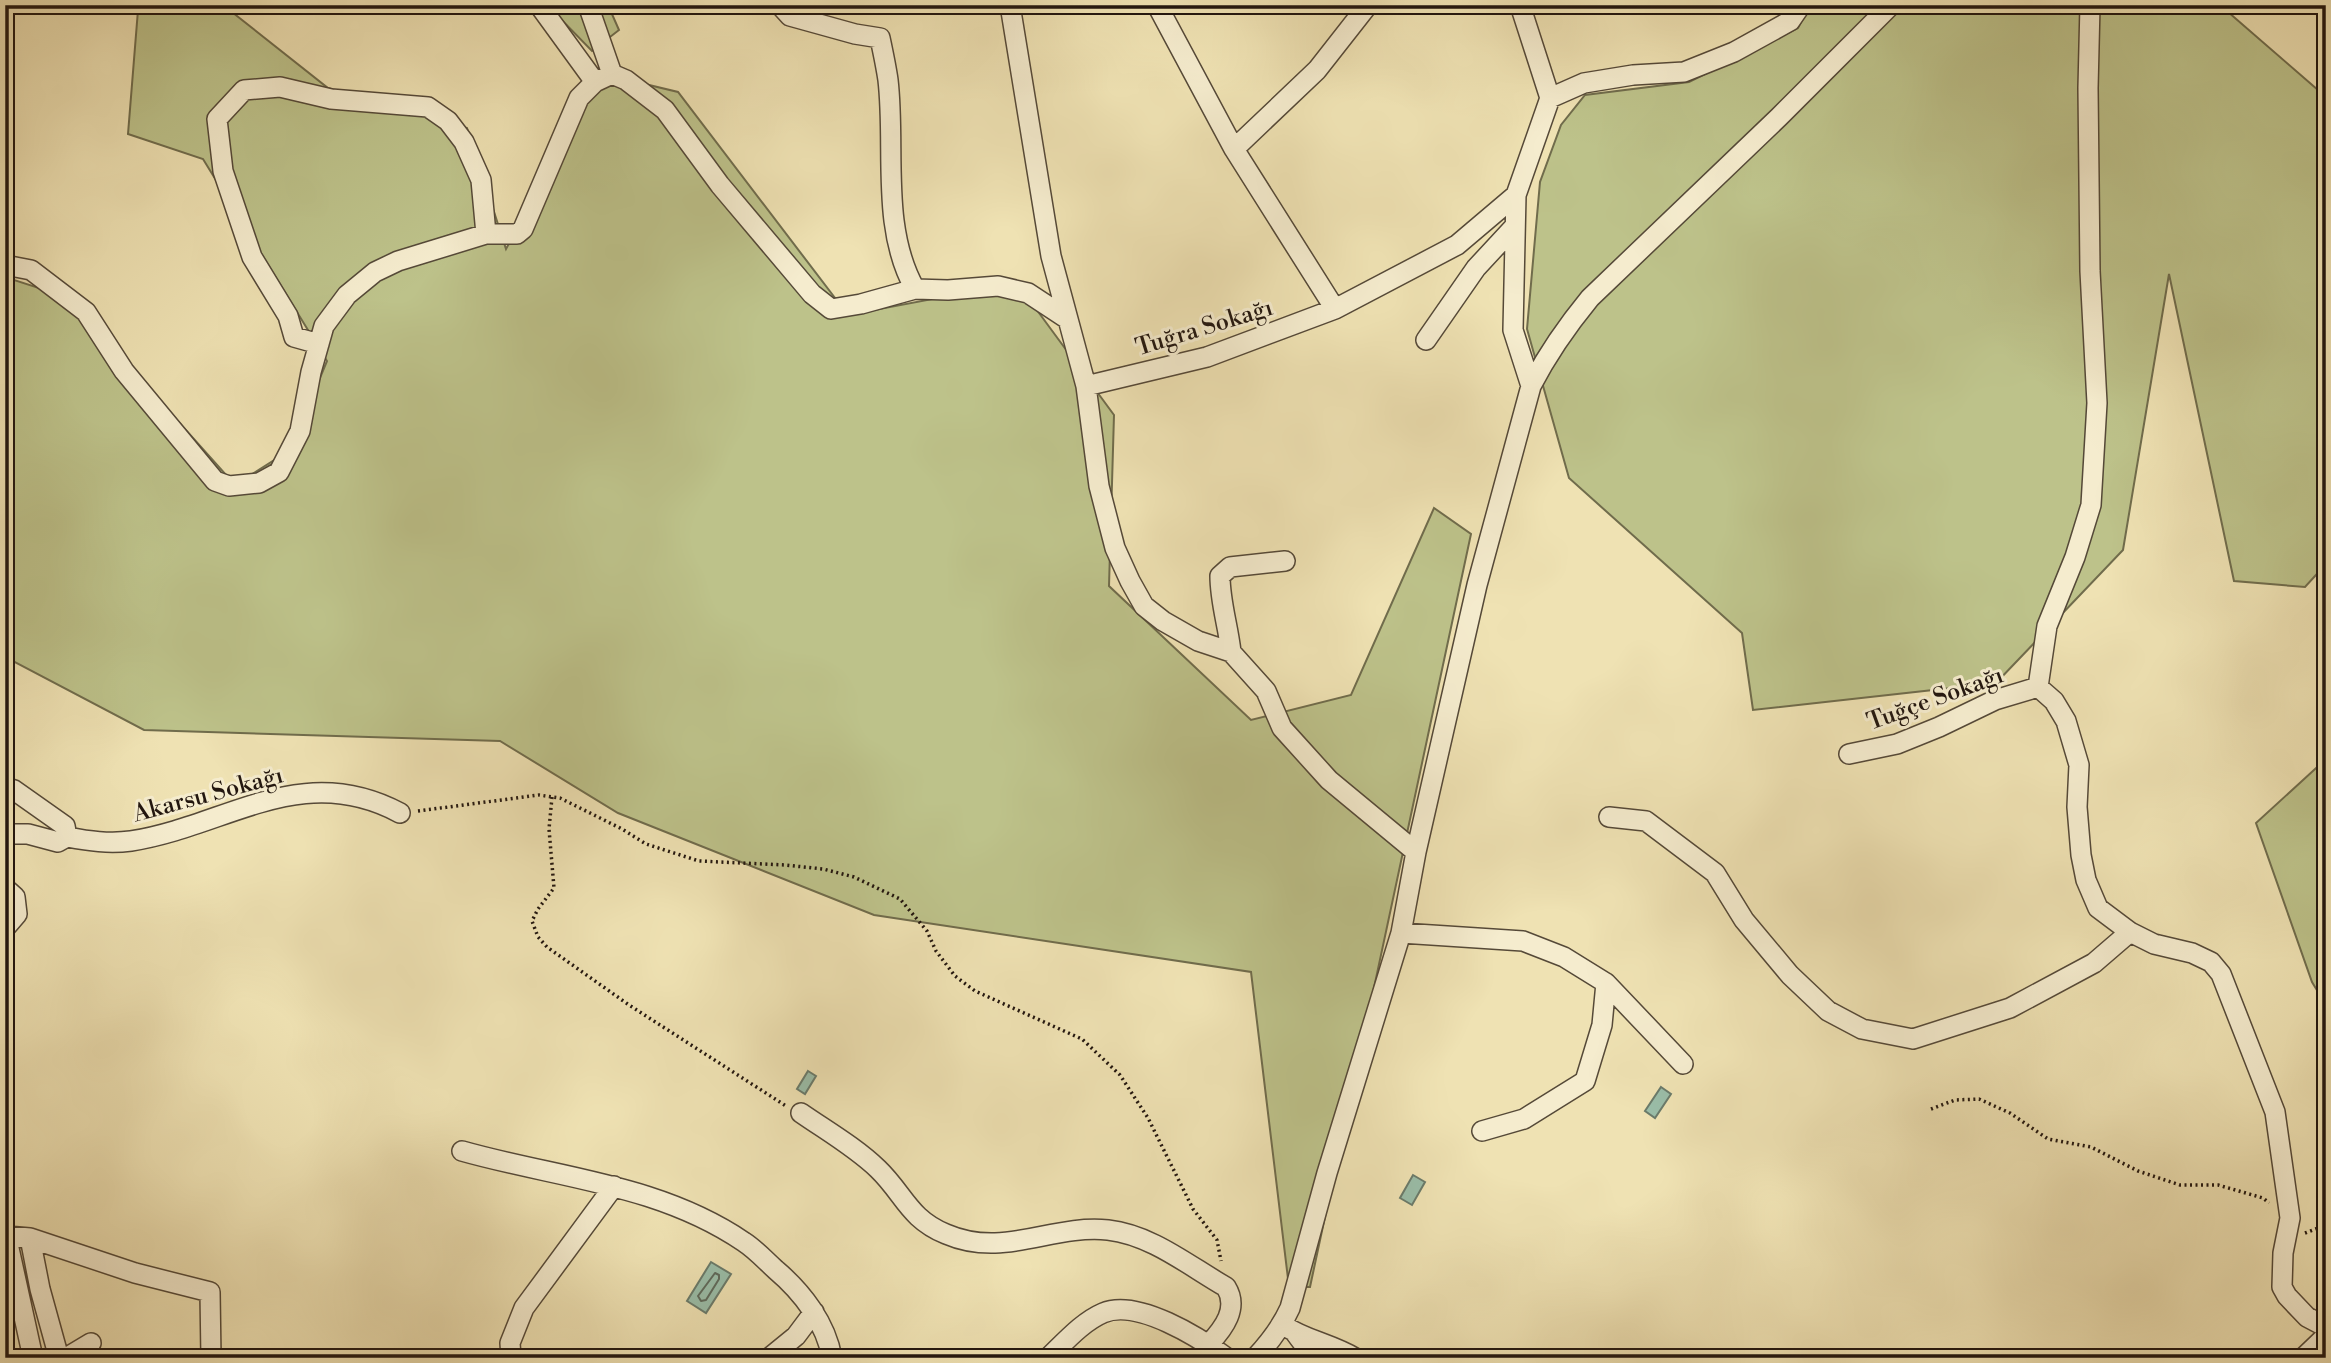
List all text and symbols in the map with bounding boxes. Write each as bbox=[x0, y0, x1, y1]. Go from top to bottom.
street label: Tuğra Sokağı bbox=[1132, 293, 1277, 363]
street label: Tuğçe Sokağı bbox=[1863, 660, 2008, 738]
street label: Akarsu Sokağı bbox=[129, 760, 287, 830]

